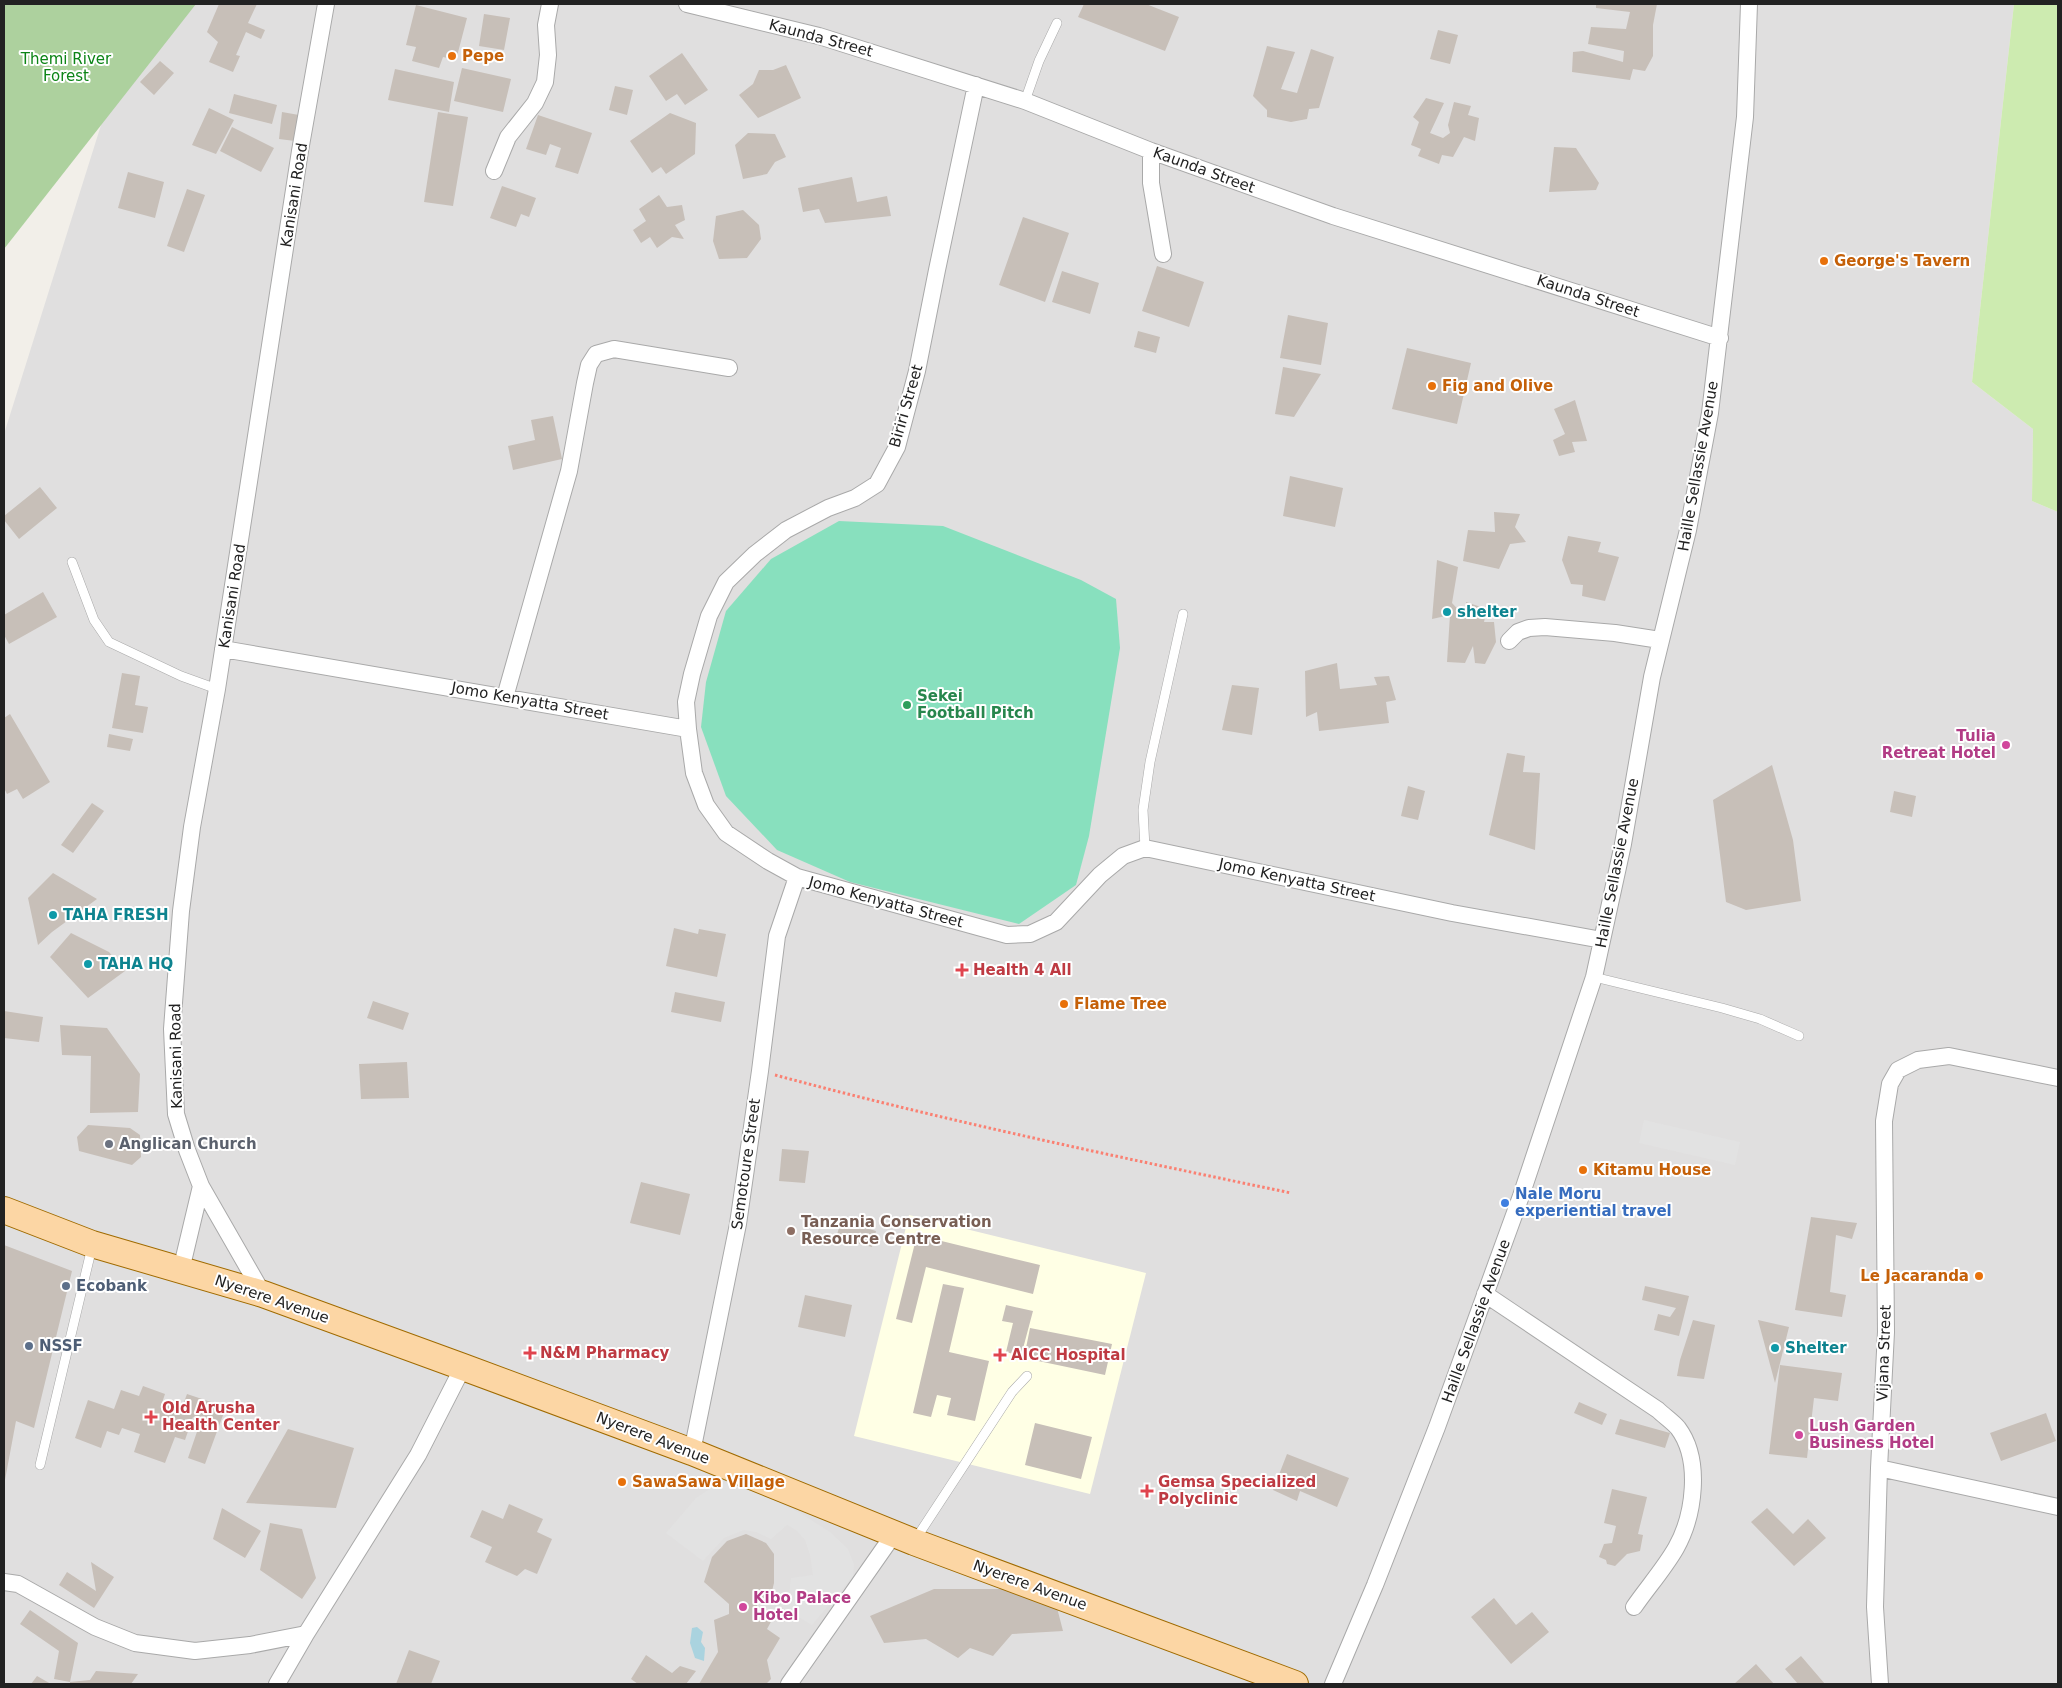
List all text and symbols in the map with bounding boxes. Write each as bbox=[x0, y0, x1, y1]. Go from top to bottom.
street label: Kaunda Street bbox=[767, 15, 875, 61]
place label: Pepe bbox=[462, 47, 504, 65]
park label: Themi River Forest bbox=[20, 50, 112, 85]
marker: Pepe bbox=[446, 50, 458, 62]
street label: Kanisani Road bbox=[277, 141, 311, 249]
street label: Kaunda Street bbox=[1151, 143, 1257, 197]
place label: George's Tavern bbox=[1834, 252, 1970, 270]
marker: George's Tavern bbox=[1818, 255, 1830, 267]
street label: Kaunda Street bbox=[1534, 271, 1642, 321]
street label: Biriri Street bbox=[886, 362, 926, 450]
place label: Fig and Olive bbox=[1442, 377, 1553, 395]
street label: Haille Sellassie Avenue bbox=[1674, 379, 1722, 553]
marker: Fig and Olive bbox=[1426, 380, 1438, 392]
street label: Kanisani Road bbox=[215, 542, 249, 650]
place label: shelter bbox=[1457, 603, 1517, 621]
marker: shelter bbox=[1441, 606, 1453, 618]
street label: Jomo Kenyatta Street bbox=[449, 678, 610, 724]
place label: Sekei Football Pitch bbox=[917, 687, 1034, 722]
marker: Sekei Football Pitch bbox=[901, 699, 913, 711]
place label: Tulia Retreat Hotel bbox=[1882, 727, 1996, 762]
marker: Tulia Retreat Hotel bbox=[2000, 739, 2012, 751]
street label: Haille Sellassie Avenue bbox=[1592, 776, 1642, 950]
street label: Jomo Kenyatta Street bbox=[1216, 854, 1377, 905]
street label: Jomo Kenyatta Street bbox=[806, 872, 965, 931]
place label: TAHA FRESH bbox=[63, 906, 168, 924]
marker: TAHA FRESH bbox=[47, 909, 59, 921]
place label: TAHA HQ bbox=[98, 955, 173, 973]
marker: TAHA HQ bbox=[82, 958, 94, 970]
place label: Health 4 All bbox=[973, 961, 1072, 979]
marker: Health 4 All bbox=[955, 963, 969, 977]
place label: Flame Tree bbox=[1074, 995, 1167, 1013]
marker: Flame Tree bbox=[1058, 998, 1070, 1010]
street label: Kanisani Road bbox=[166, 1003, 186, 1109]
street label: Semotoure Street bbox=[728, 1097, 764, 1231]
place label: Anglican Church bbox=[119, 1135, 257, 1153]
marker: Anglican Church bbox=[103, 1138, 115, 1150]
place label: Kitamu House bbox=[1593, 1161, 1711, 1179]
marker: Kitamu House bbox=[1577, 1164, 1589, 1176]
place label: Nale Moru experiential travel bbox=[1515, 1185, 1672, 1220]
marker: Nale Moru experiential travel bbox=[1499, 1197, 1511, 1209]
place label: Tanzania Conservation Resource Centre bbox=[801, 1213, 992, 1248]
marker: Tanzania Conservation Resource Centre bbox=[785, 1225, 797, 1237]
street label: Haille Sellassie Avenue bbox=[1438, 1237, 1514, 1405]
place label: Le Jacaranda bbox=[1860, 1267, 1969, 1285]
marker: Le Jacaranda bbox=[1973, 1270, 1985, 1282]
street label: Nyerere Avenue bbox=[212, 1271, 332, 1327]
place label: Ecobank bbox=[76, 1277, 148, 1295]
marker: Ecobank bbox=[60, 1280, 72, 1292]
street label: Vijana Street bbox=[1873, 1304, 1895, 1402]
place label: NSSF bbox=[39, 1337, 83, 1355]
place label: Shelter bbox=[1785, 1339, 1847, 1357]
marker: NSSF bbox=[23, 1340, 35, 1352]
marker: Shelter bbox=[1769, 1342, 1781, 1354]
place label: N&M Pharmacy bbox=[540, 1344, 670, 1362]
place label: AICC Hospital bbox=[1011, 1346, 1126, 1364]
marker: N&M Pharmacy bbox=[524, 1347, 536, 1359]
marker: AICC Hospital bbox=[993, 1348, 1007, 1362]
place label: Old Arusha Health Center bbox=[162, 1399, 280, 1434]
street label: Nyerere Avenue bbox=[594, 1408, 712, 1468]
marker: Old Arusha Health Center bbox=[144, 1410, 158, 1424]
place label: Lush Garden Business Hotel bbox=[1809, 1417, 1934, 1452]
marker: Lush Garden Business Hotel bbox=[1793, 1429, 1805, 1441]
place label: SawaSawa Village bbox=[632, 1473, 785, 1491]
place label: Gemsa Specialized Polyclinic bbox=[1158, 1473, 1316, 1508]
marker: SawaSawa Village bbox=[616, 1476, 628, 1488]
marker: Gemsa Specialized Polyclinic bbox=[1140, 1484, 1154, 1498]
street label: Nyerere Avenue bbox=[971, 1556, 1089, 1614]
place label: Kibo Palace Hotel bbox=[753, 1589, 851, 1624]
marker: Kibo Palace Hotel bbox=[737, 1601, 749, 1613]

